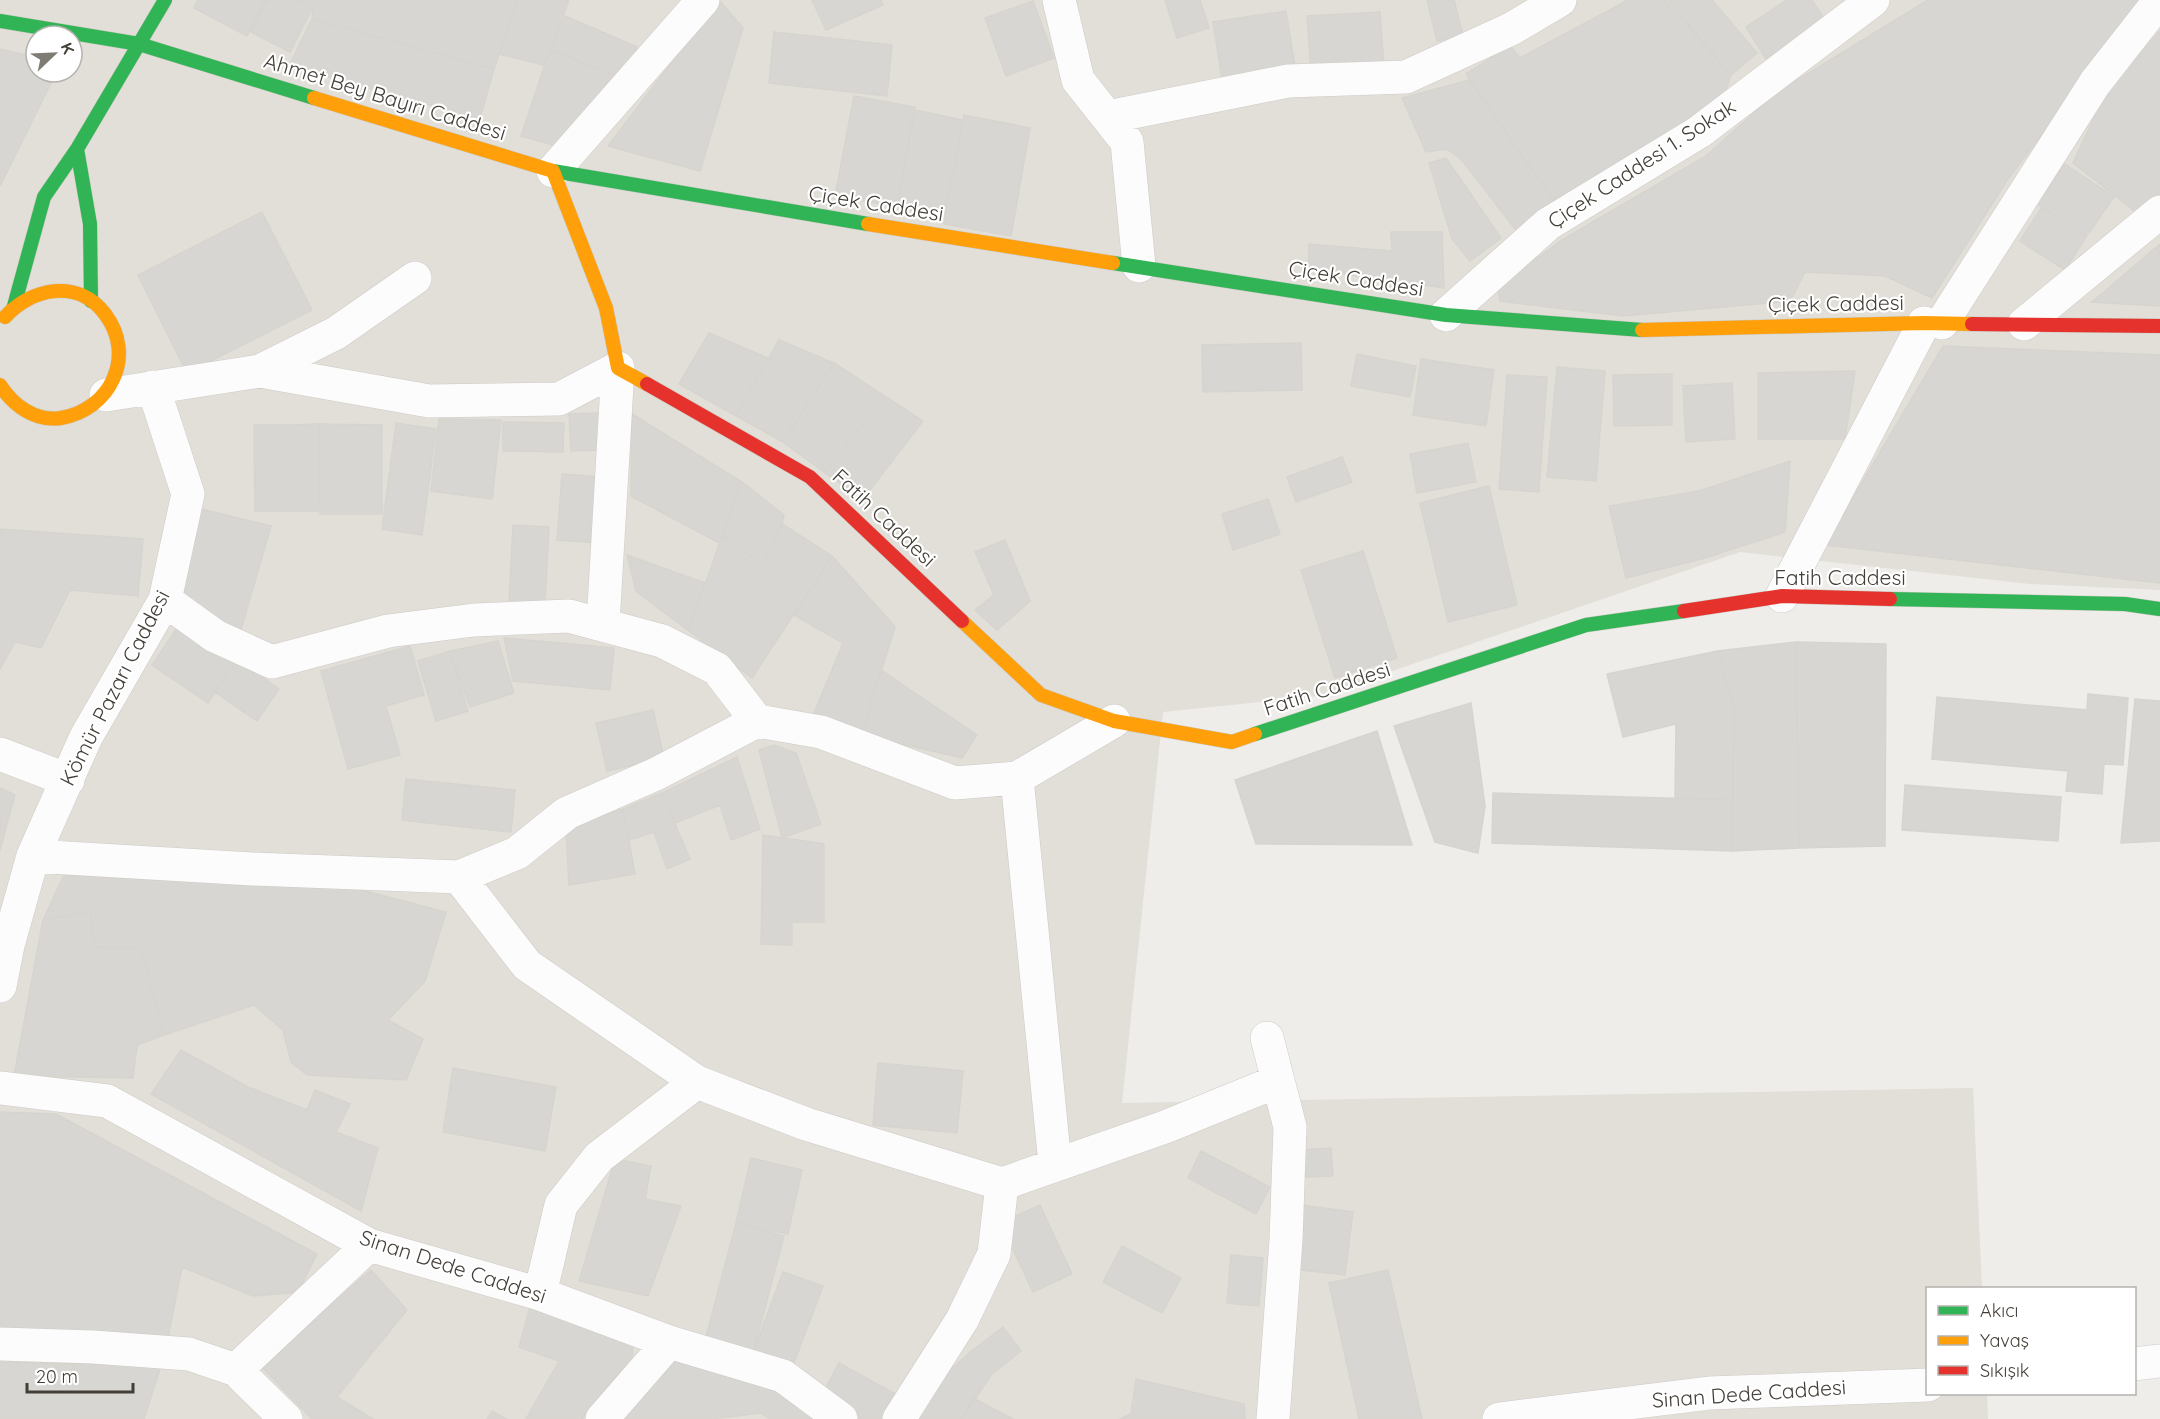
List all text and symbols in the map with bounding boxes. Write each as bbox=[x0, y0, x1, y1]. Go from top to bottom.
north arrow bbox=[24, 24, 84, 84]
text: K bbox=[57, 39, 79, 57]
street label: Ahmet Bey Bayırı Caddesi bbox=[261, 47, 509, 145]
street label: Çiçek Caddesi 1. Sokak bbox=[1543, 93, 1740, 234]
street label: Çiçek Caddesi bbox=[807, 180, 945, 226]
street label: Çiçek Caddesi bbox=[1287, 255, 1425, 301]
street label: Çiçek Caddesi bbox=[1768, 289, 1904, 317]
street label: Fatih Caddesi bbox=[828, 463, 942, 572]
street label: Fatih Caddesi bbox=[1774, 564, 1906, 590]
street label: Kömür Pazarı Caddesi bbox=[53, 585, 175, 790]
street label: Fatih Caddesi bbox=[1260, 655, 1393, 721]
street label: Sinan Dede Caddesi bbox=[357, 1224, 550, 1308]
legend bbox=[1926, 1287, 2136, 1395]
text: Akıcı bbox=[1980, 1299, 2018, 1322]
text: Yavaş bbox=[1980, 1329, 2029, 1352]
scale bar bbox=[27, 1356, 134, 1394]
text: Sıkışık bbox=[1980, 1359, 2029, 1382]
text: 20 m bbox=[36, 1365, 78, 1388]
street label: Sinan Dede Caddesi bbox=[1651, 1373, 1847, 1413]

